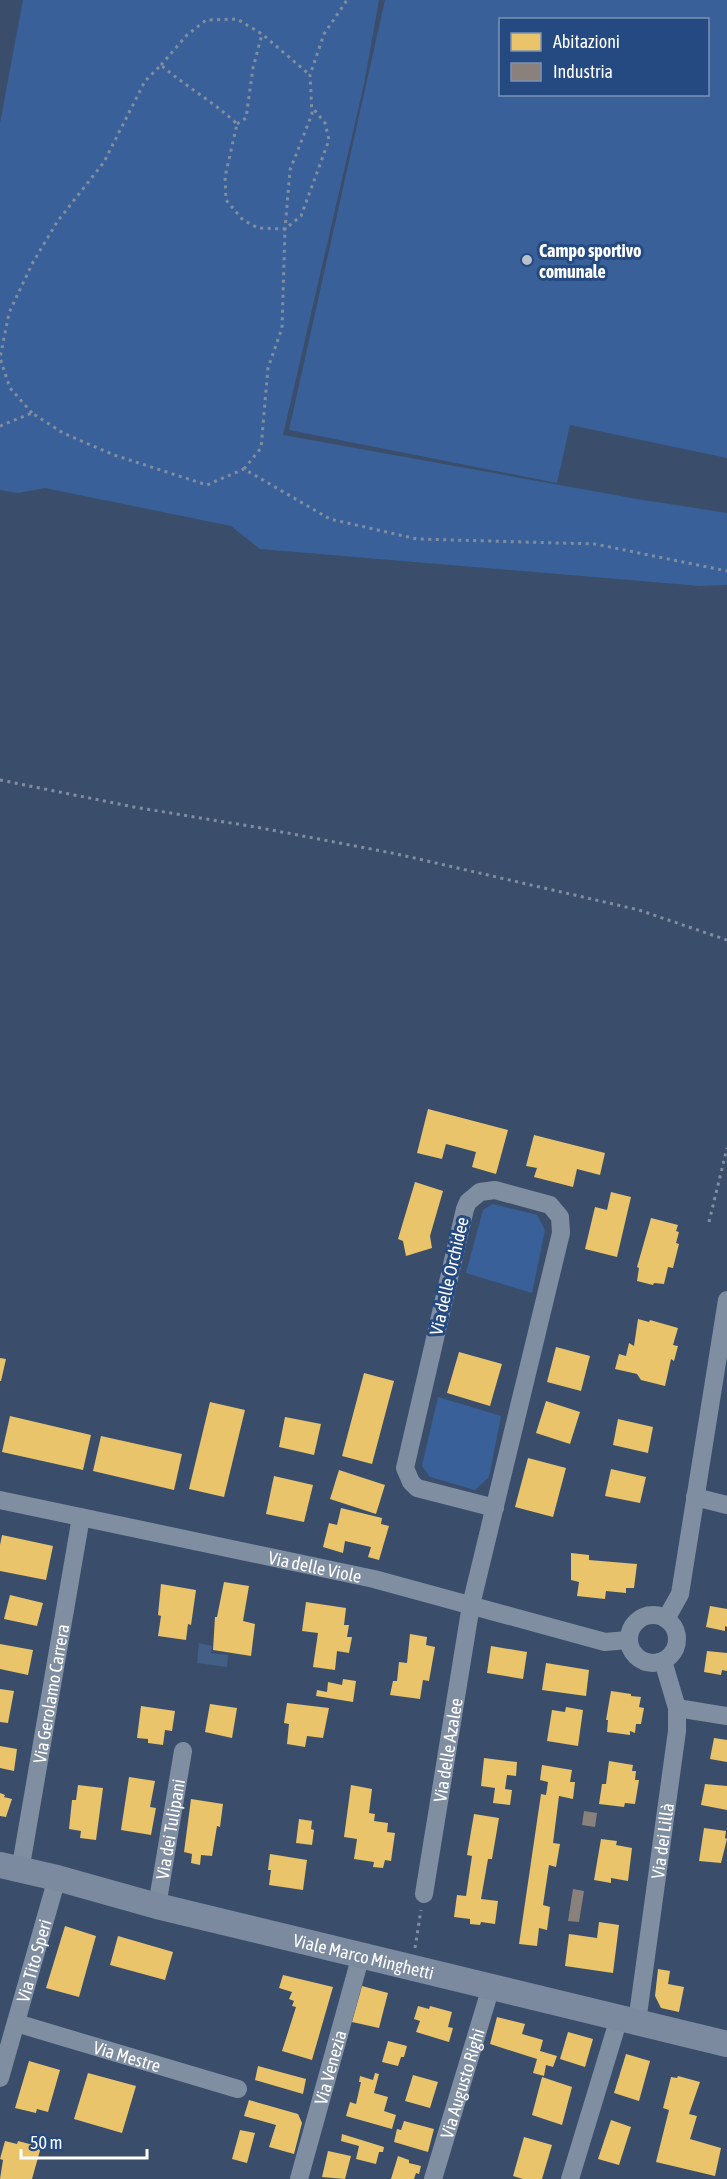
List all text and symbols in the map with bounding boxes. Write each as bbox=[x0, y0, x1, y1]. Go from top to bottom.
legend bbox=[499, 18, 709, 96]
text: Abitazioni bbox=[553, 31, 620, 52]
text: Industria bbox=[553, 61, 613, 82]
place label: Campo sportivo comunale bbox=[539, 240, 641, 282]
marker: Campo sportivo comunale bbox=[520, 253, 534, 267]
street label: Via delle Orchidee bbox=[425, 1215, 473, 1337]
street label: Via delle Viole bbox=[267, 1546, 364, 1587]
street label: Via Gerolamo Carrera bbox=[28, 1622, 73, 1765]
street label: Via delle Azalee bbox=[429, 1696, 466, 1803]
street label: Via dei Tulipani bbox=[151, 1777, 189, 1881]
street label: Via dei Lillà bbox=[646, 1802, 678, 1880]
street label: Via Tito Speri bbox=[12, 1917, 55, 2005]
street label: Viale Marco Minghetti bbox=[291, 1929, 436, 1983]
street label: Via Augusto Righi bbox=[435, 2026, 488, 2141]
street label: Via Venezia bbox=[310, 2028, 350, 2107]
street label: Via Mestre bbox=[91, 2036, 163, 2076]
scale bar bbox=[21, 2122, 147, 2160]
text: 50 m bbox=[30, 2132, 62, 2153]

